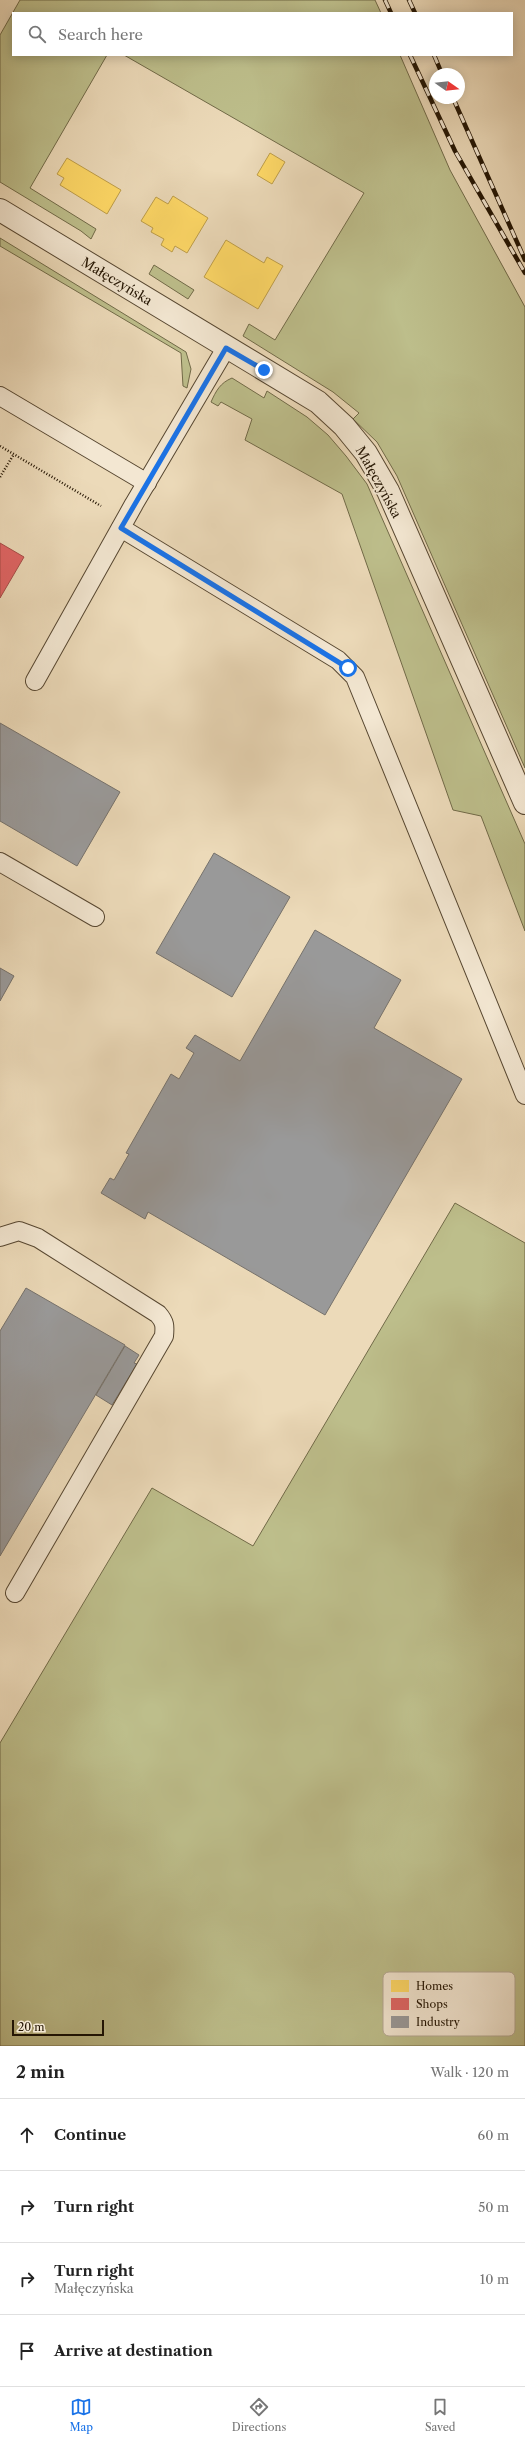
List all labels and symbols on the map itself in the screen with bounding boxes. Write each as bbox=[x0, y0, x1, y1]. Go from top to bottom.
north arrow bbox=[429, 68, 465, 104]
street label: Małęczyńska bbox=[79, 254, 155, 308]
route end bbox=[255, 361, 273, 379]
street label: Małęczyńska bbox=[353, 443, 405, 521]
route start bbox=[339, 659, 357, 677]
legend bbox=[383, 1972, 515, 2036]
text: Homes bbox=[416, 1979, 453, 1993]
text: Shops bbox=[416, 1997, 448, 2011]
text: Industry bbox=[416, 2015, 461, 2029]
scale bar bbox=[12, 2018, 104, 2037]

